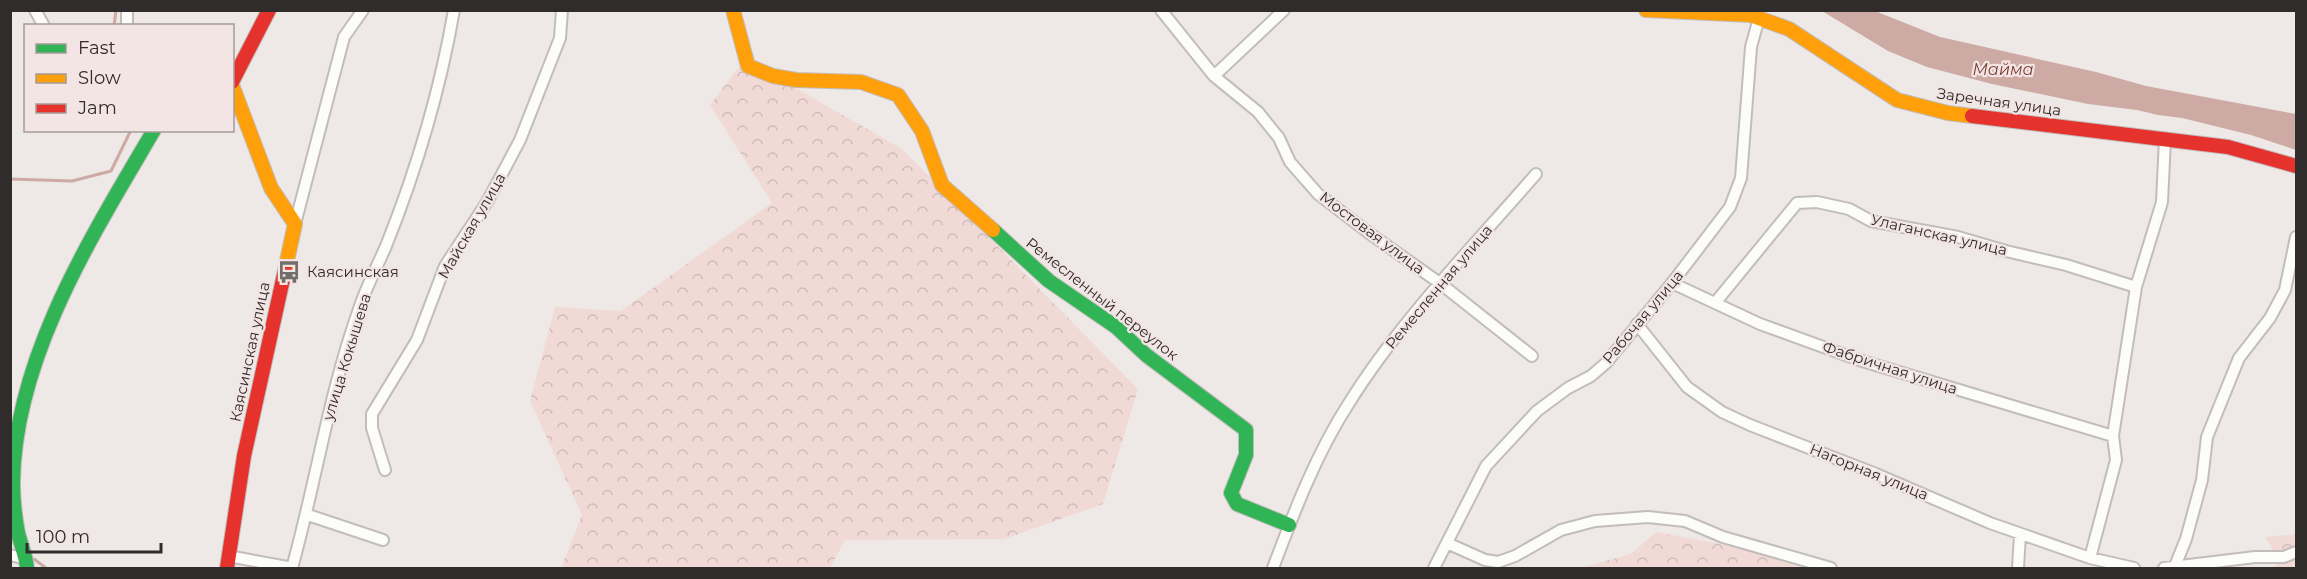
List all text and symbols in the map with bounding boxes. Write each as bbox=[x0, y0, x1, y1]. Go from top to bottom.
legend bbox=[24, 24, 234, 132]
text: Fast bbox=[78, 37, 116, 59]
water label: Майма bbox=[1972, 60, 2034, 79]
text: Slow bbox=[78, 67, 121, 89]
street label: Заречная улица bbox=[1936, 83, 2062, 120]
text: Jam bbox=[77, 97, 117, 119]
street label: Майская улица bbox=[434, 169, 510, 282]
street label: Мостовая улица bbox=[1316, 187, 1428, 278]
street label: Улаганская улица bbox=[1869, 210, 2009, 259]
street label: Ремесленная улица bbox=[1381, 221, 1496, 353]
street label: Ремесленный переулок bbox=[1022, 233, 1183, 364]
bus stop icon: Каясинская bbox=[276, 259, 302, 285]
place label: Каясинская bbox=[307, 262, 399, 281]
street label: Рабочая улица bbox=[1598, 266, 1687, 367]
street label: Каясинская улица bbox=[225, 280, 274, 424]
street label: улица Кокышева bbox=[318, 291, 375, 424]
street label: Фабричная улица bbox=[1820, 337, 1960, 398]
street label: Нагорная улица bbox=[1807, 439, 1931, 504]
scale bar bbox=[27, 516, 160, 554]
text: 100 m bbox=[36, 526, 90, 548]

